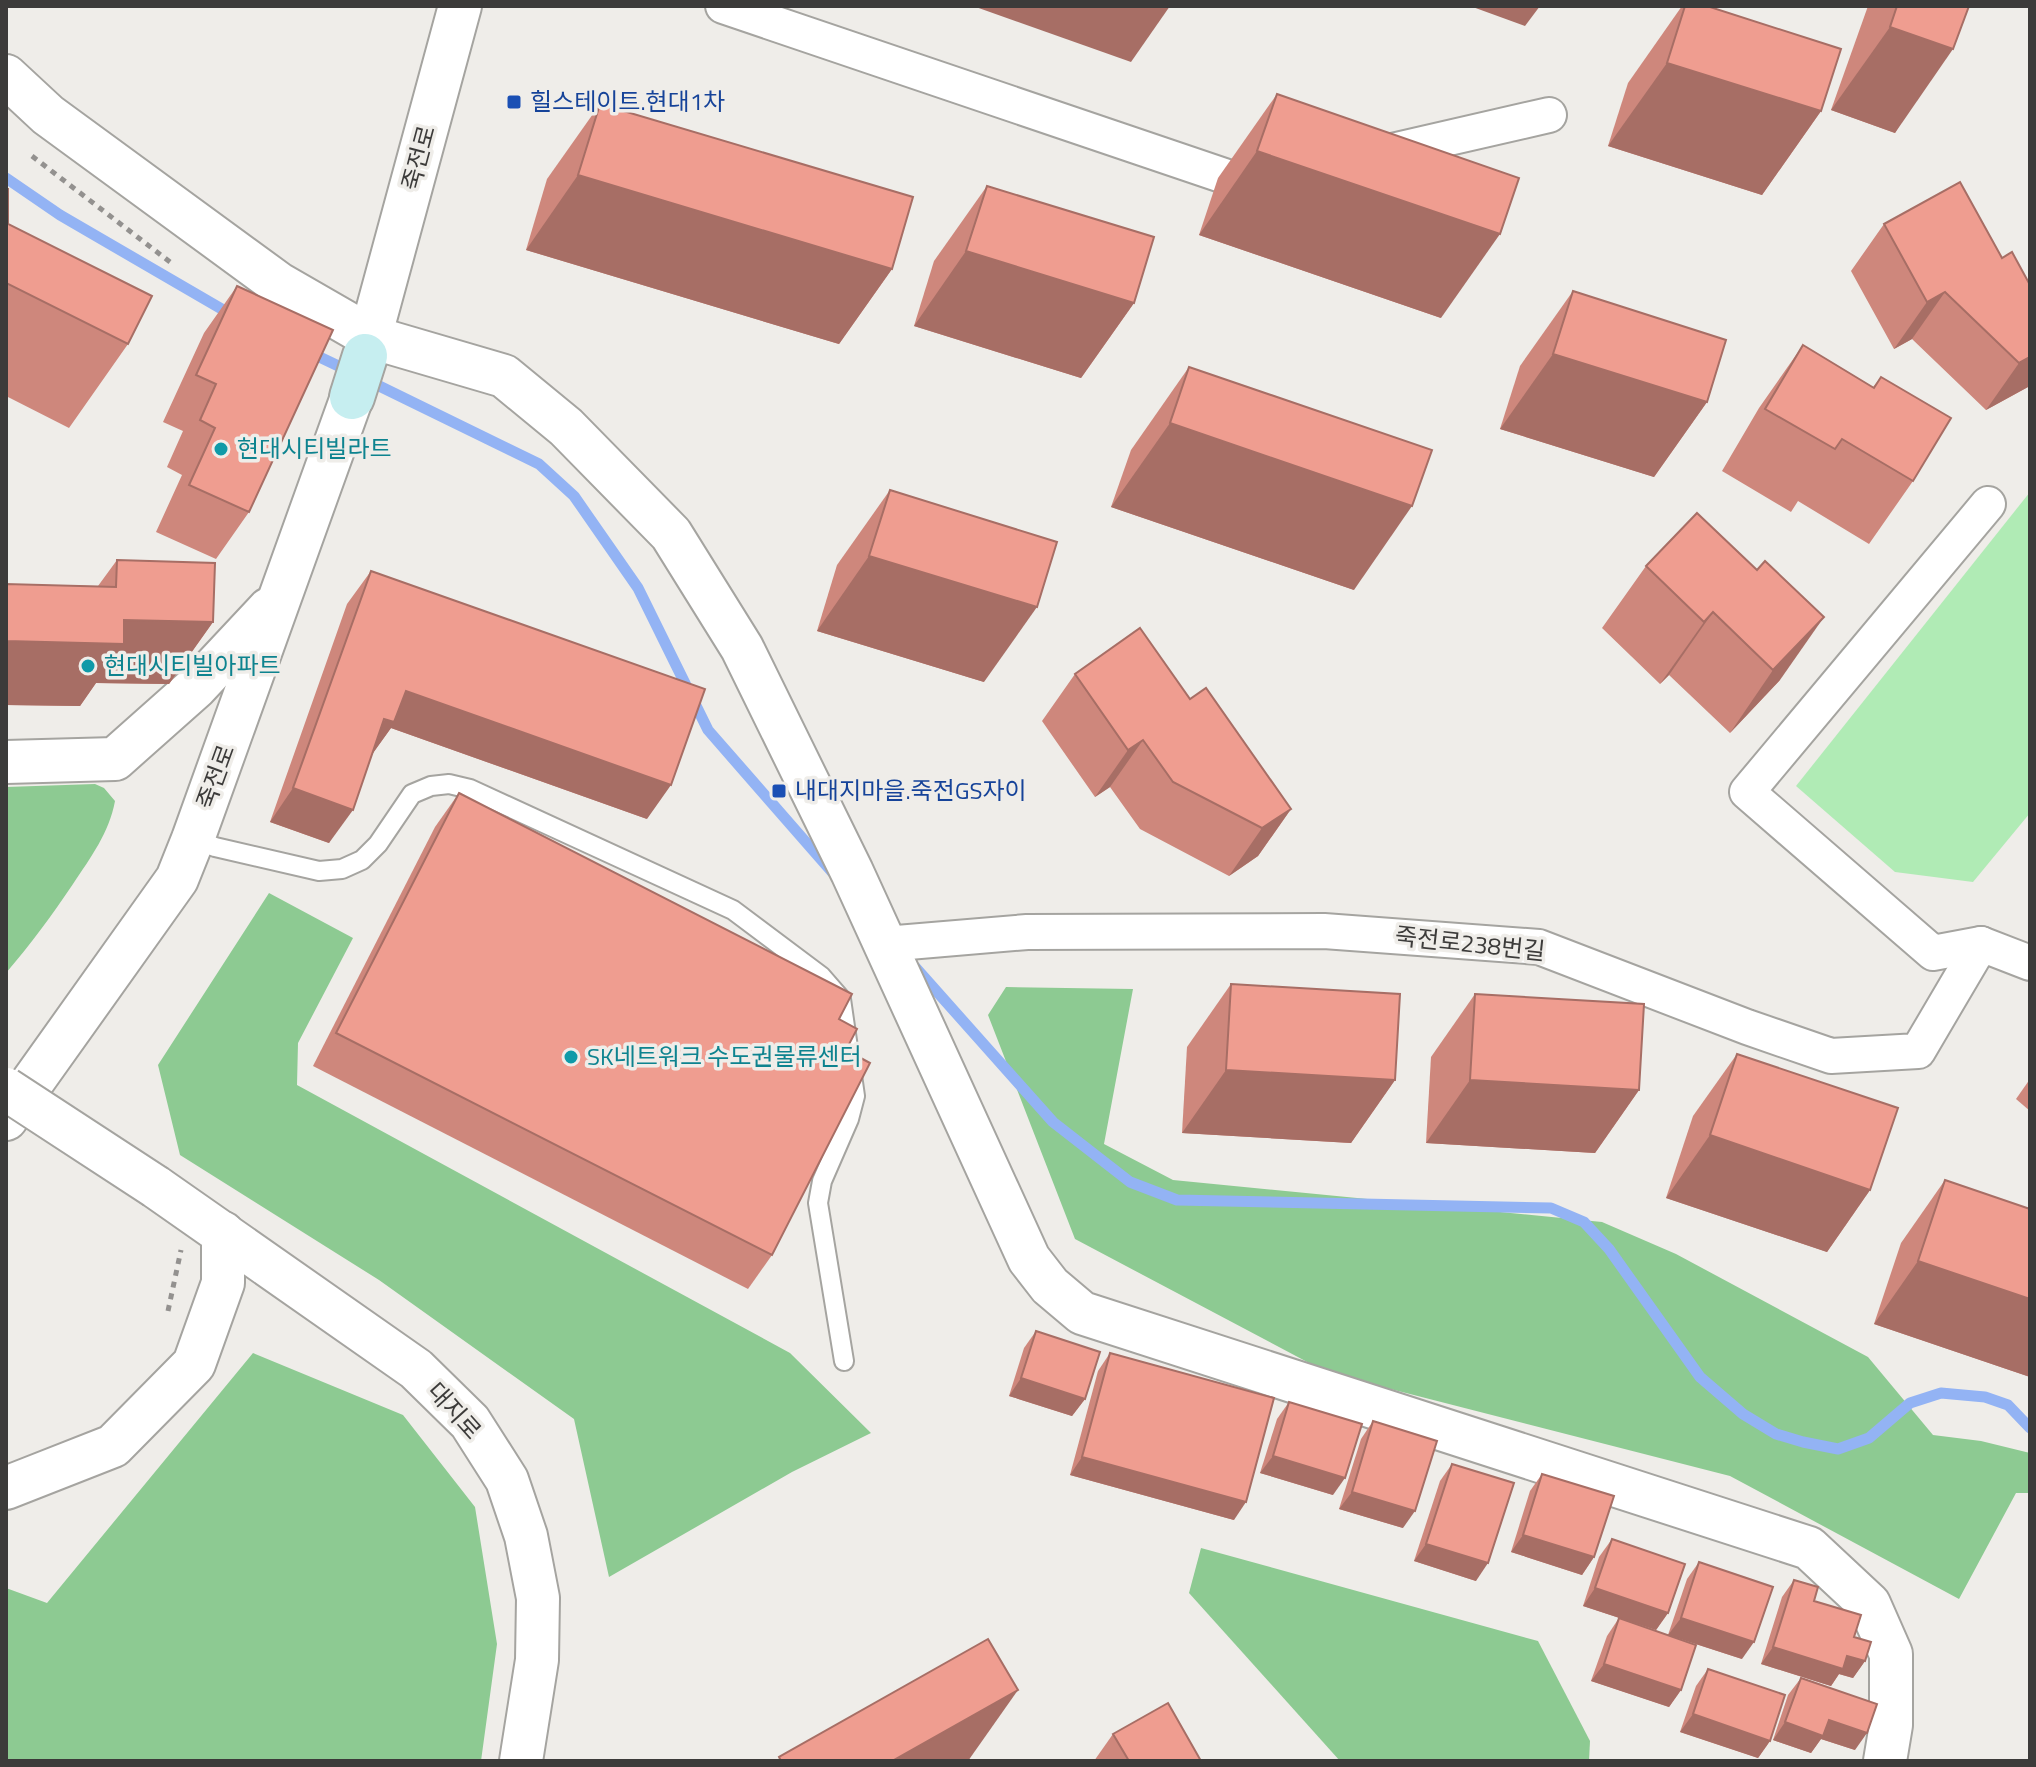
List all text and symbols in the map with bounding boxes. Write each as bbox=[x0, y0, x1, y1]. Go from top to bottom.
place label: 힐스테이트.현대1차 bbox=[530, 83, 725, 119]
marker: 힐스테이트.현대1차 bbox=[505, 93, 523, 111]
street label: 죽전로 bbox=[392, 121, 444, 194]
place label: 현대시티빌라트 bbox=[237, 430, 392, 466]
marker: 현대시티빌라트 bbox=[212, 440, 230, 458]
place label: 현대시티빌아파트 bbox=[104, 647, 281, 683]
marker: 현대시티빌아파트 bbox=[79, 657, 97, 675]
street label: 죽전로 bbox=[187, 739, 243, 814]
place label: 내대지마을.죽전GS자이 bbox=[795, 772, 1027, 808]
marker: 내대지마을.죽전GS자이 bbox=[770, 782, 788, 800]
street label: 죽전로238번길 bbox=[1393, 917, 1547, 969]
place label: SK네트워크 수도권물류센터 bbox=[587, 1038, 862, 1074]
marker: SK네트워크 수도권물류센터 bbox=[562, 1048, 580, 1066]
street label: 대지로 bbox=[419, 1374, 490, 1447]

